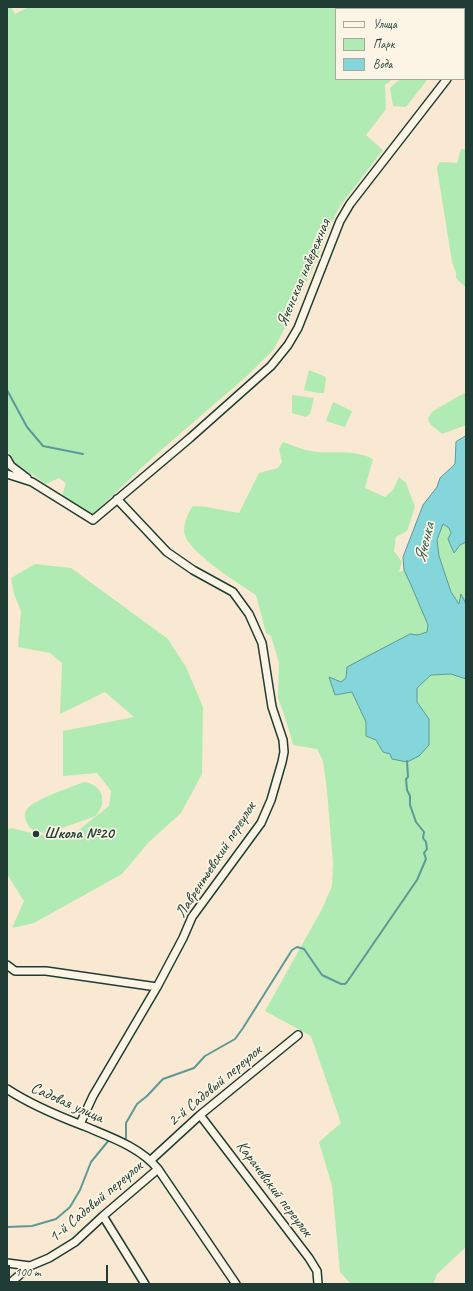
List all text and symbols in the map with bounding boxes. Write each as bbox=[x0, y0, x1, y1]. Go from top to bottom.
legend bbox=[335, 8, 465, 80]
text: Улица bbox=[373, 16, 397, 32]
text: Парк bbox=[373, 36, 394, 52]
text: Вода bbox=[373, 56, 392, 72]
street label: Яченская набережная bbox=[273, 216, 335, 330]
water label: Яченка bbox=[410, 521, 440, 565]
street label: Лаврентьевский переулок bbox=[171, 798, 261, 922]
place label: Школа №20 bbox=[44, 824, 114, 844]
marker: Школа №20 bbox=[31, 829, 41, 839]
street label: 2-й Садовый переулок bbox=[164, 1041, 266, 1131]
street label: Садовая улица bbox=[28, 1078, 106, 1128]
street label: Карачевский переулок bbox=[232, 1137, 316, 1241]
street label: 1-й Садовый переулок bbox=[45, 1157, 147, 1247]
scale bar bbox=[10, 1257, 110, 1283]
text: 100 m bbox=[15, 1264, 41, 1280]

